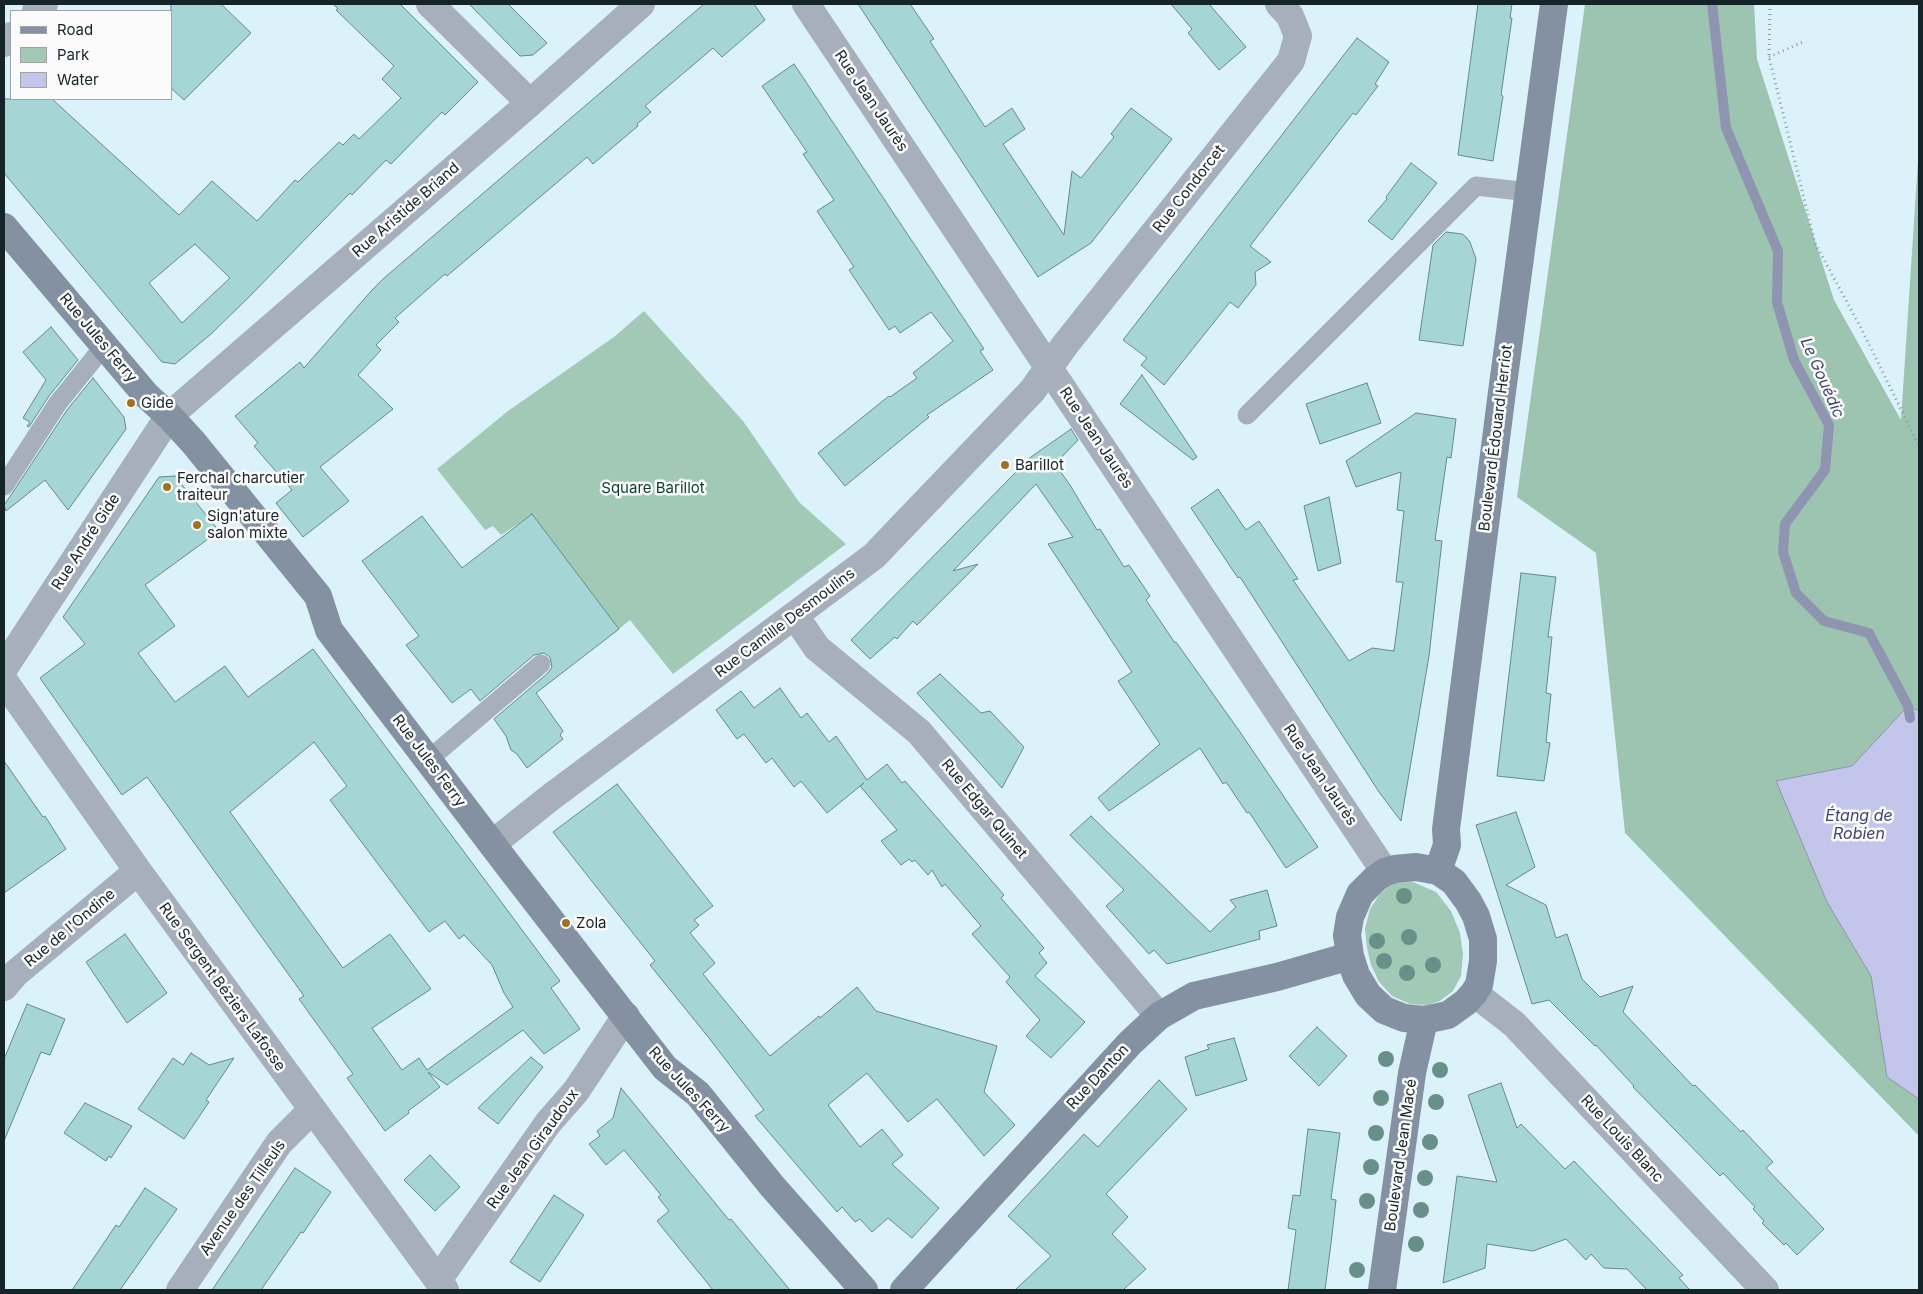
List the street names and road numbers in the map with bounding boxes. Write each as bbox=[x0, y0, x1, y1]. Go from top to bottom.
street label: Rue Jean Jaurès bbox=[830, 47, 912, 155]
street label: Rue Condorcet bbox=[1149, 142, 1229, 236]
street label: Rue Aristide Briand bbox=[349, 159, 463, 261]
street label: Rue Jules Ferry bbox=[56, 290, 140, 386]
street label: Boulevard Édouard Herriot bbox=[1476, 344, 1516, 532]
street label: Rue Jean Jaurès bbox=[1055, 384, 1137, 492]
street label: Rue André Gide bbox=[48, 491, 124, 593]
street label: Rue Camille Desmoulins bbox=[712, 565, 858, 681]
street label: Rue Jules Ferry bbox=[389, 711, 469, 811]
street label: Rue Jean Jaurès bbox=[1279, 721, 1361, 829]
street label: Rue Edgar Quinet bbox=[937, 756, 1031, 862]
street label: Rue de l'Ondine bbox=[21, 885, 119, 971]
street label: Rue Sergent Béziers Lafosse bbox=[155, 899, 289, 1075]
street label: Rue Danton bbox=[1063, 1041, 1133, 1113]
street label: Rue Jules Ferry bbox=[645, 1043, 733, 1137]
street label: Boulevard Jean Macé bbox=[1381, 1078, 1421, 1232]
street label: Rue Jean Giraudoux bbox=[484, 1086, 582, 1212]
street label: Rue Louis Blanc bbox=[1577, 1092, 1667, 1186]
street label: Avenue des Tilleuls bbox=[196, 1137, 290, 1259]

